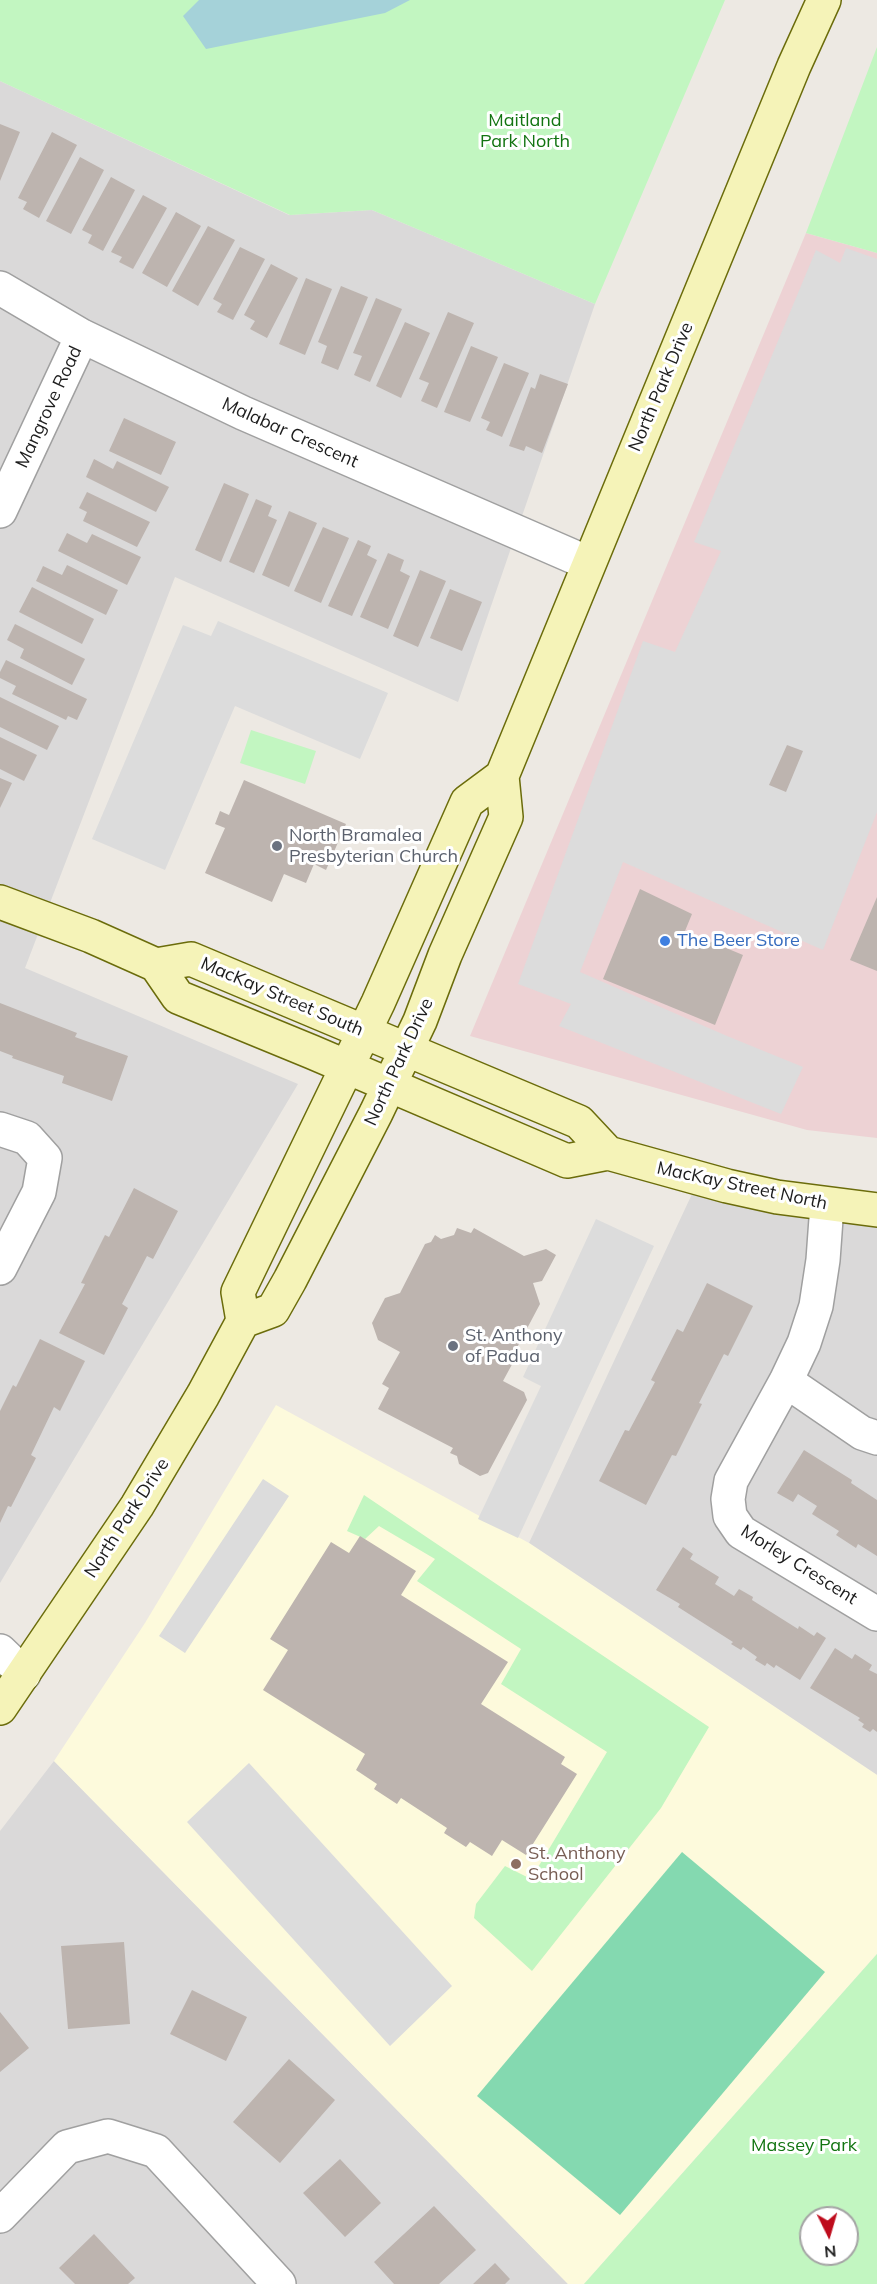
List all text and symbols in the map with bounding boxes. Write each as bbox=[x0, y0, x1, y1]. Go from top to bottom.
park label: Maitland Park North bbox=[480, 110, 570, 152]
street label: North Park Drive bbox=[624, 319, 698, 455]
street label: Mangrove Road bbox=[11, 343, 87, 471]
street label: Malabar Crescent bbox=[218, 393, 362, 473]
place label: North Bramalea Presbyterian Church bbox=[289, 825, 458, 868]
marker: North Bramalea Presbyterian Church bbox=[270, 839, 284, 853]
place label: The Beer Store bbox=[677, 930, 800, 952]
marker: The Beer Store bbox=[658, 934, 672, 948]
street label: MacKay Street South bbox=[197, 953, 367, 1041]
street label: North Park Drive bbox=[360, 995, 438, 1129]
street label: MacKay Street North bbox=[655, 1157, 829, 1215]
place label: St. Anthony of Padua bbox=[465, 1325, 562, 1368]
marker: St. Anthony of Padua bbox=[446, 1339, 460, 1353]
street label: North Park Drive bbox=[80, 1454, 174, 1582]
street label: Morley Crescent bbox=[737, 1521, 861, 1609]
place label: St. Anthony School bbox=[528, 1843, 625, 1886]
marker: St. Anthony School bbox=[509, 1857, 523, 1871]
park label: Massey Park bbox=[751, 2135, 857, 2157]
north arrow bbox=[799, 2206, 859, 2266]
text: N bbox=[823, 2241, 837, 2262]

